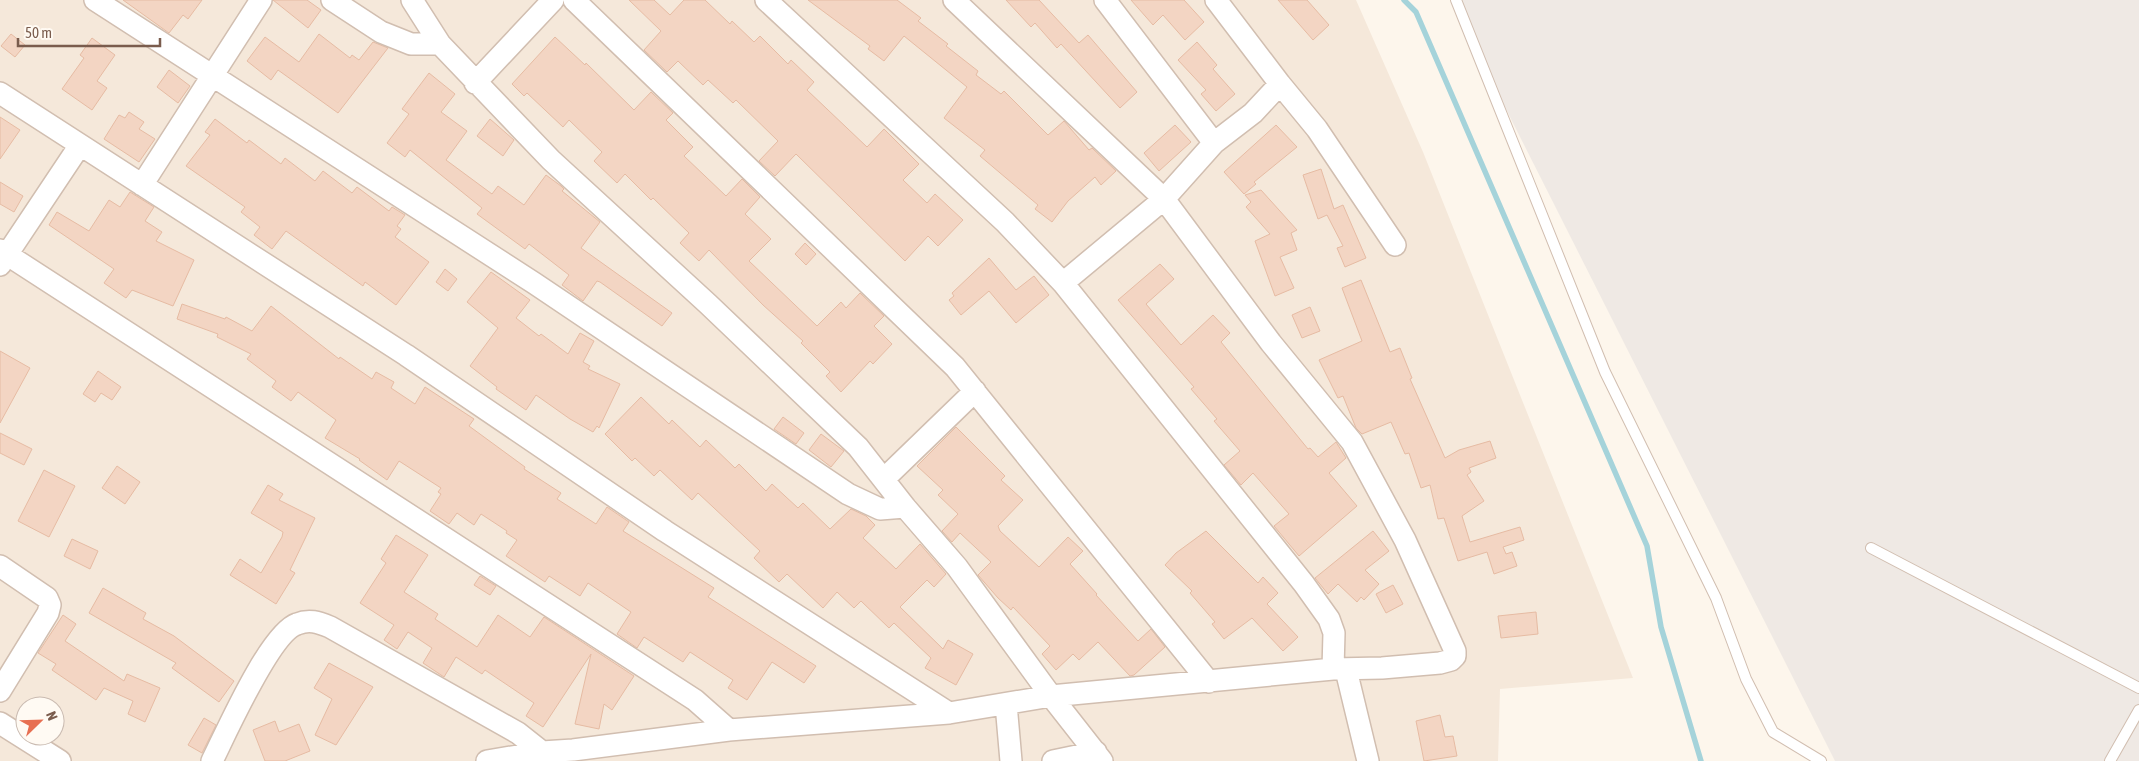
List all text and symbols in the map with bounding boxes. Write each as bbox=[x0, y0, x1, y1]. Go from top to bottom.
scale bar bbox=[18, 15, 160, 47]
text: 50 m bbox=[25, 24, 52, 41]
north arrow bbox=[15, 696, 65, 746]
text: N bbox=[43, 709, 61, 723]

